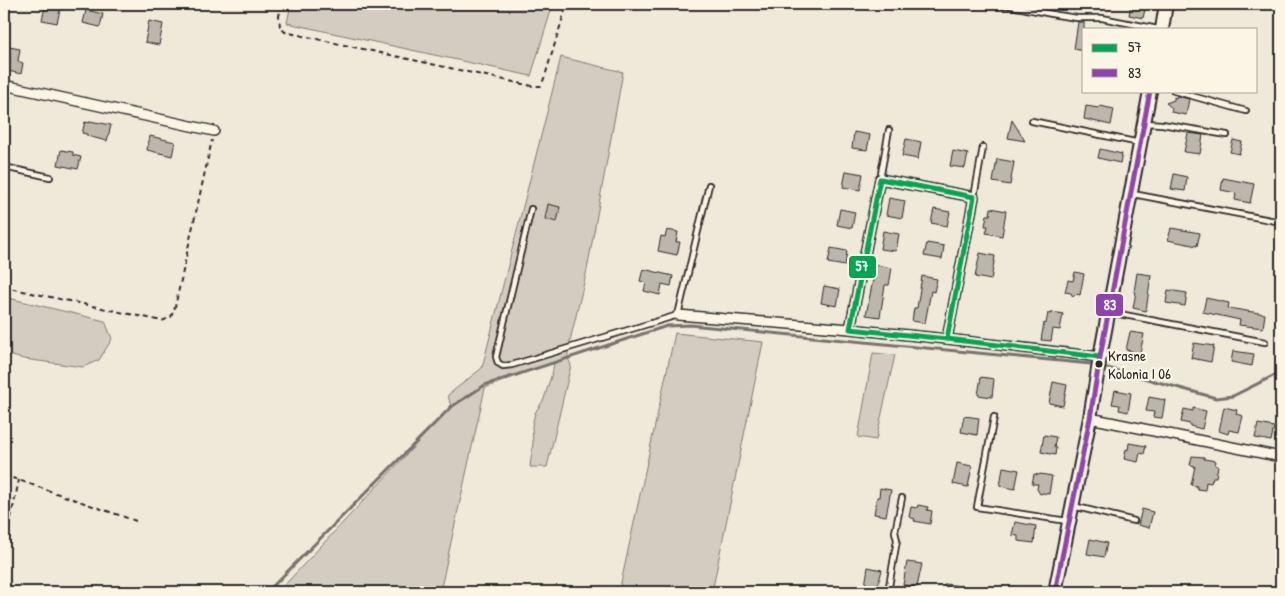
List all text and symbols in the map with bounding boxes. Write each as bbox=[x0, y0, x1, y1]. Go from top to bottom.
legend bbox=[1082, 28, 1258, 92]
text: 57 bbox=[1128, 36, 1142, 57]
text: 83 bbox=[1128, 62, 1141, 83]
line badge: 57 bbox=[848, 255, 877, 279]
text: 57 bbox=[856, 256, 868, 275]
line badge: 83 bbox=[1095, 293, 1124, 317]
text: 83 bbox=[1104, 295, 1117, 314]
place label: Krasne Kolonia I 06 bbox=[1108, 345, 1171, 384]
marker: Krasne Kolonia I 06 bbox=[1094, 359, 1104, 369]

